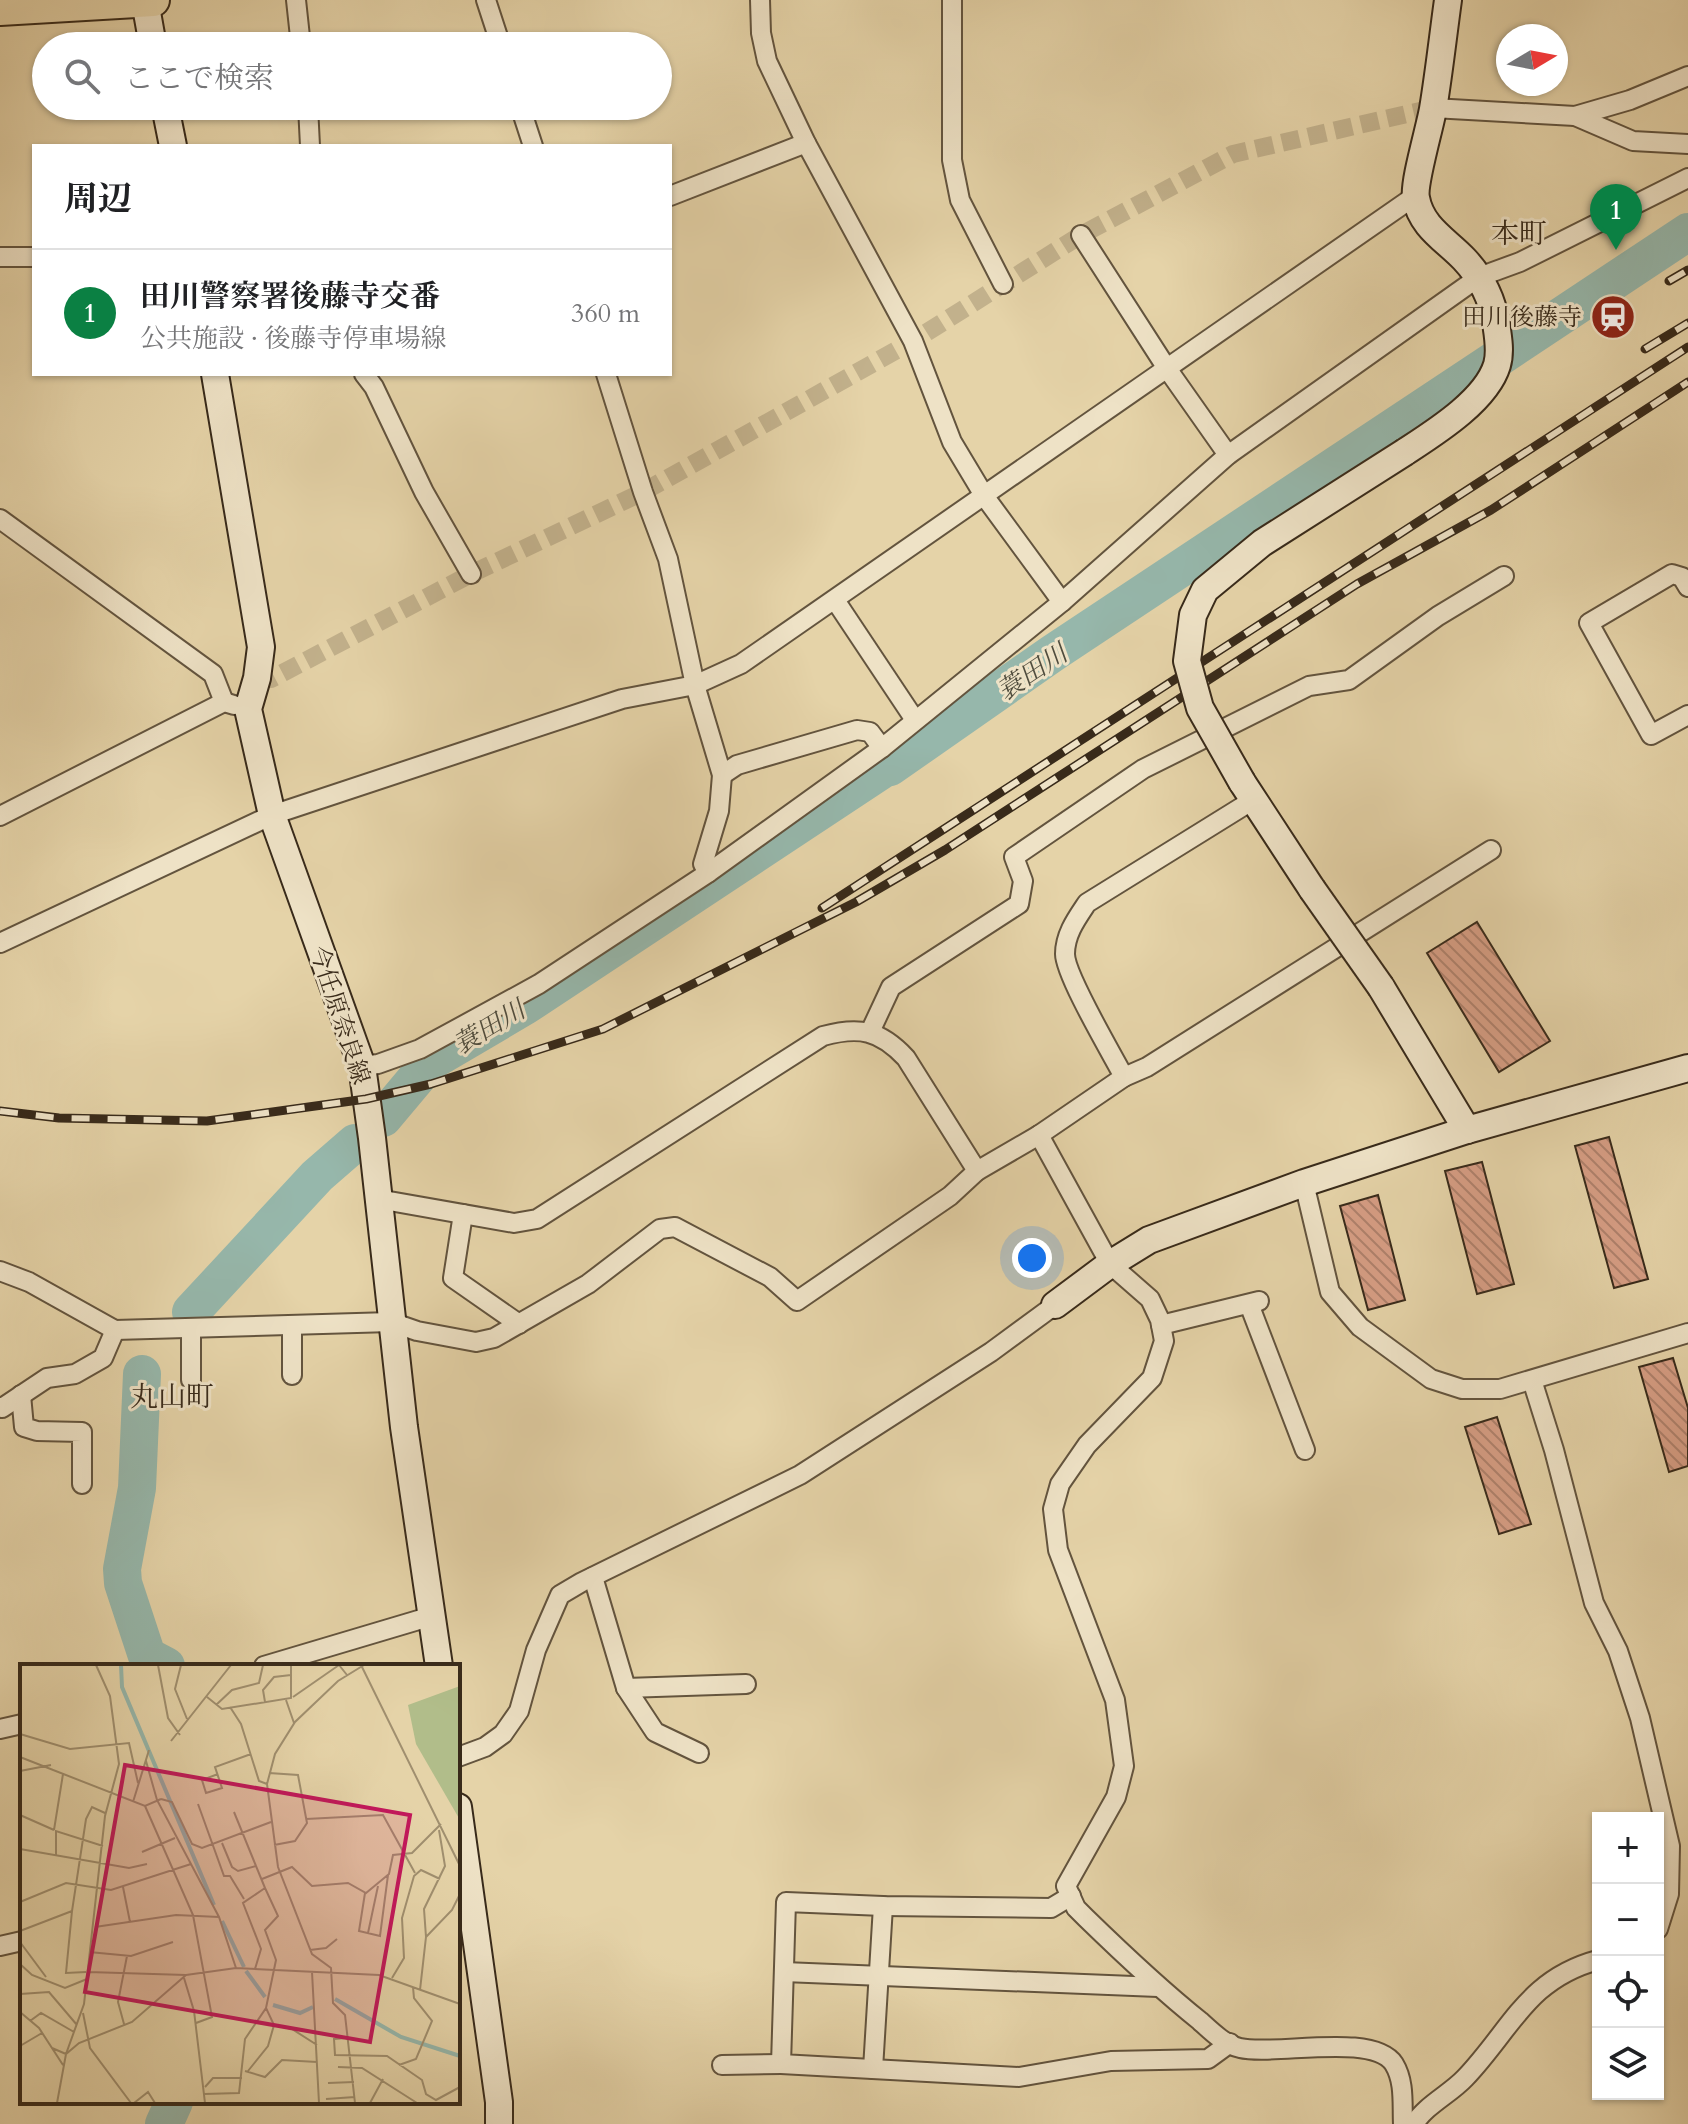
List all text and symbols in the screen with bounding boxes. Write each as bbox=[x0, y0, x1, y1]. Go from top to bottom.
north arrow bbox=[1496, 24, 1568, 96]
search box bbox=[32, 32, 672, 120]
icon: search bbox=[60, 54, 104, 98]
text: ここで検索 bbox=[124, 58, 274, 99]
text: 周辺 bbox=[64, 176, 132, 222]
pin: 1 bbox=[1590, 184, 1642, 250]
district label: 本町 bbox=[1491, 215, 1547, 253]
text: 田川警察署後藤寺交番 bbox=[140, 276, 440, 317]
station icon: 田川後藤寺 bbox=[1589, 293, 1637, 341]
text: 1 bbox=[83, 296, 97, 331]
text: 360 m bbox=[571, 296, 640, 331]
place label: 田川後藤寺 bbox=[1462, 301, 1582, 334]
text: 公共施設 · 後藤寺停車場線 bbox=[140, 321, 447, 356]
water label: 蓑田川 bbox=[990, 634, 1077, 709]
street label: 今任原奈良線 bbox=[302, 942, 377, 1089]
water label: 蓑田川 bbox=[447, 991, 534, 1063]
your location bbox=[1012, 1238, 1052, 1278]
district label: 丸山町 bbox=[130, 1378, 214, 1416]
inset map bbox=[20, 1664, 460, 2104]
map controls bbox=[1592, 1812, 1664, 2100]
button: + bbox=[1592, 1812, 1664, 1884]
button: − bbox=[1592, 1884, 1664, 1956]
button: locate bbox=[1592, 1956, 1664, 2028]
button: layers bbox=[1592, 2028, 1664, 2100]

